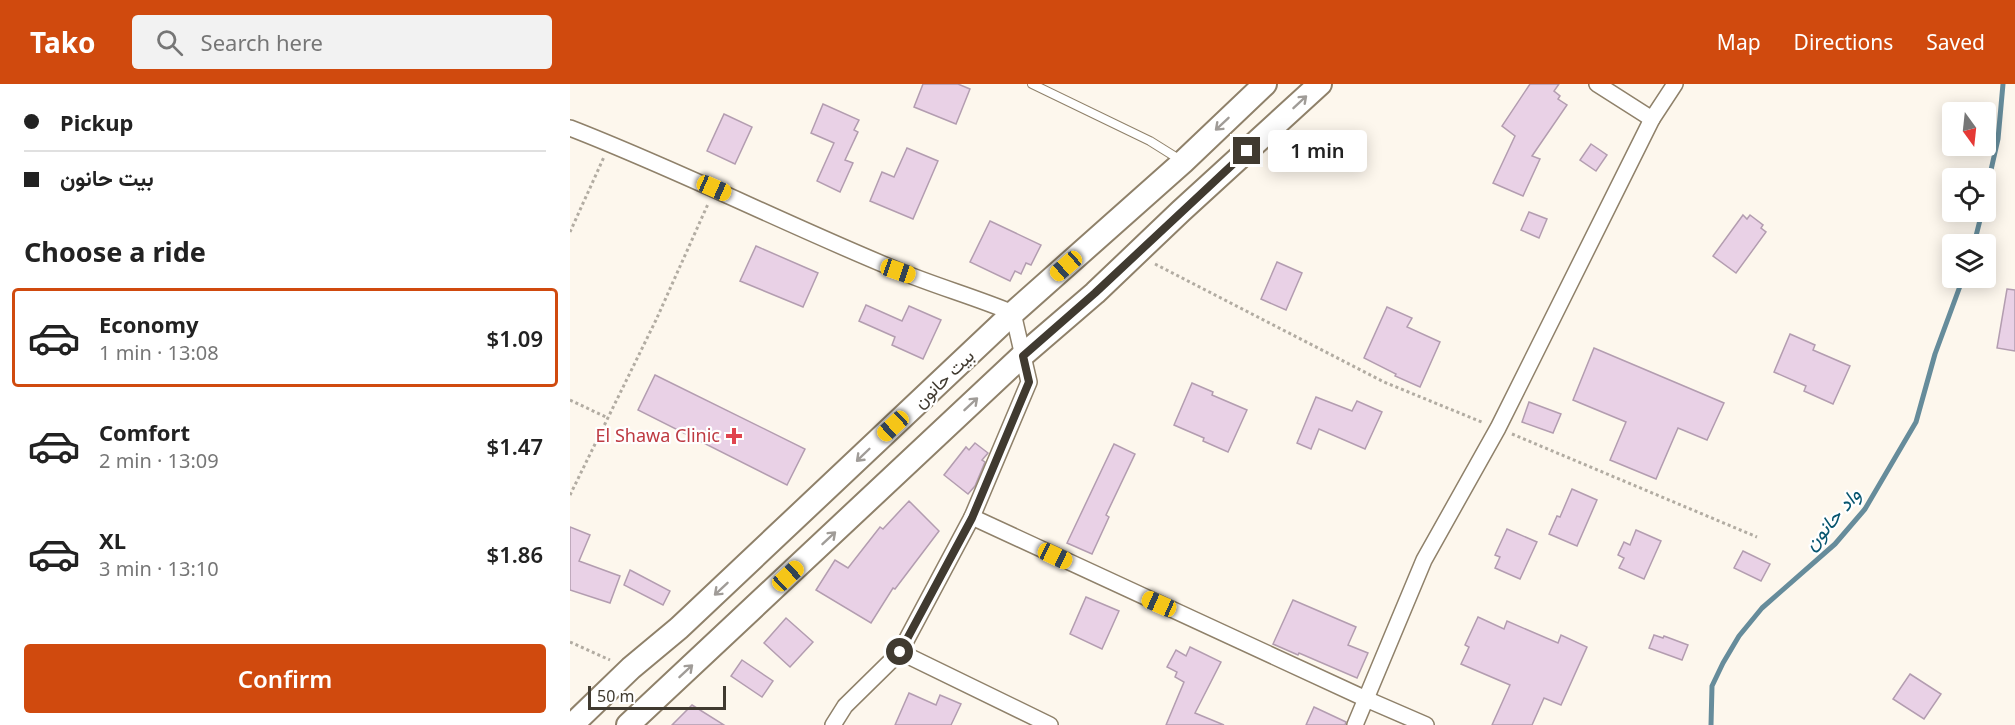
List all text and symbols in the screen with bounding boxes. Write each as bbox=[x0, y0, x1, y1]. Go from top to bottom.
search box bbox=[132, 15, 552, 69]
text: Tako bbox=[30, 23, 96, 61]
icon: search bbox=[153, 26, 186, 59]
text: Search here bbox=[201, 27, 323, 57]
text: Map bbox=[1717, 28, 1761, 56]
text: Directions bbox=[1794, 28, 1893, 56]
text: Saved bbox=[1926, 28, 1985, 56]
one-way arrow bbox=[1293, 95, 1308, 109]
north arrow bbox=[1942, 102, 1996, 156]
map controls bbox=[1942, 102, 1996, 288]
text: Pickup bbox=[60, 107, 133, 137]
one-way arrow bbox=[1215, 117, 1230, 131]
callout: 1 min bbox=[1268, 130, 1367, 172]
route end bbox=[1233, 137, 1260, 164]
text: 1 min bbox=[1290, 137, 1345, 164]
text: بيت حانون bbox=[60, 162, 154, 192]
button: locate bbox=[1942, 168, 1996, 222]
car bbox=[694, 172, 734, 204]
text: Choose a ride bbox=[24, 233, 206, 270]
button: layers bbox=[1942, 234, 1996, 288]
car bbox=[1047, 247, 1085, 285]
car bbox=[878, 257, 918, 285]
text: Economy bbox=[99, 309, 198, 339]
icon: car bbox=[27, 311, 81, 365]
text: $1.09 bbox=[487, 323, 543, 353]
text: 1 min · 13:08 bbox=[99, 339, 219, 366]
street label: بيت حانون bbox=[908, 343, 979, 413]
one-way arrow bbox=[963, 398, 978, 412]
car bbox=[874, 407, 912, 445]
text: Comfort bbox=[99, 417, 190, 447]
icon: car bbox=[27, 419, 81, 473]
place label: El Shawa Clinic bbox=[596, 423, 720, 447]
marker: El Shawa Clinic bbox=[725, 427, 743, 445]
text: $1.47 bbox=[487, 431, 543, 461]
text: 2 min · 13:09 bbox=[99, 447, 219, 474]
one-way arrow bbox=[855, 448, 870, 463]
water label: واد حانون bbox=[1797, 481, 1867, 556]
text: XL bbox=[99, 525, 126, 555]
icon: car bbox=[27, 527, 81, 581]
one-way arrow bbox=[821, 531, 836, 545]
text: $1.86 bbox=[487, 539, 543, 569]
car bbox=[1035, 540, 1075, 572]
text: 3 min · 13:10 bbox=[99, 555, 219, 582]
car bbox=[769, 557, 807, 595]
one-way arrow bbox=[713, 582, 728, 596]
car bbox=[1139, 588, 1179, 620]
route start bbox=[886, 638, 913, 665]
button: Confirm bbox=[24, 644, 546, 713]
one-way arrow bbox=[679, 664, 694, 678]
scale bar bbox=[588, 683, 726, 710]
text: 50 m bbox=[597, 685, 634, 707]

